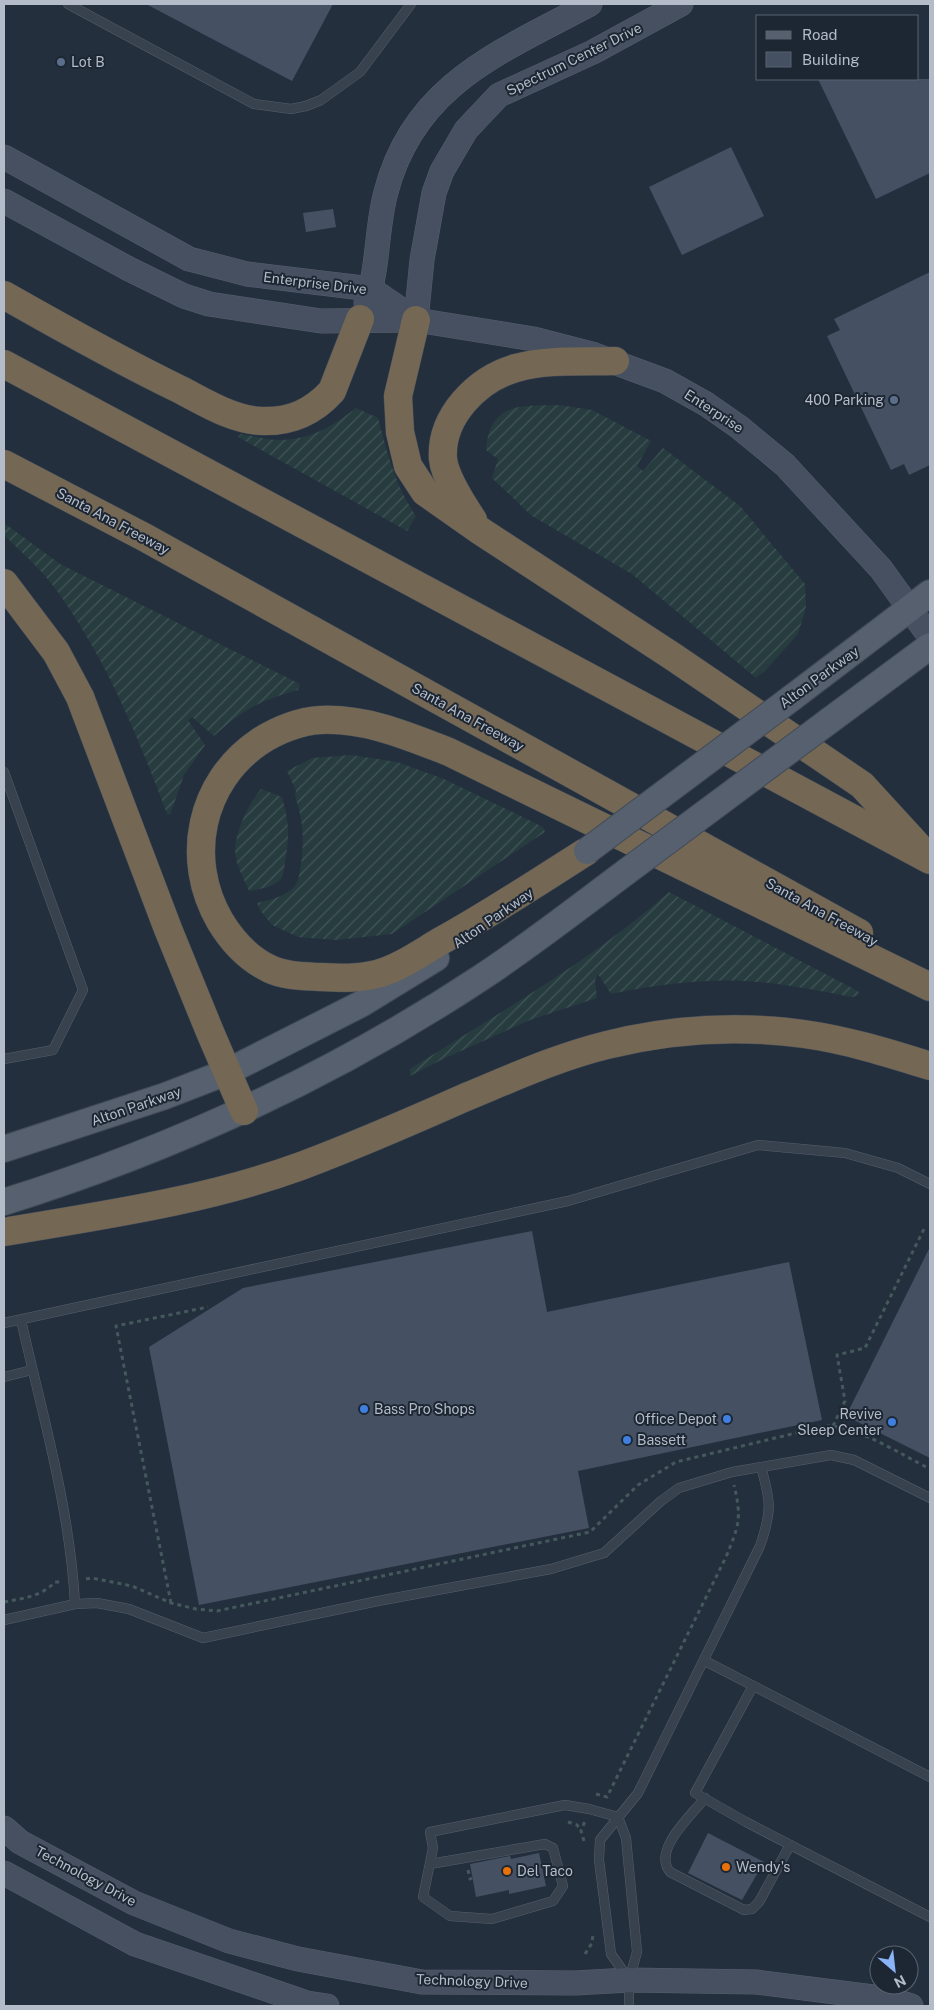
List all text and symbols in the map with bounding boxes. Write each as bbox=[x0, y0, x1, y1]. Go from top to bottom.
legend bbox=[756, 15, 919, 80]
street label: Spectrum Center Drive bbox=[504, 19, 644, 99]
text: Road bbox=[802, 26, 838, 43]
text: Building bbox=[802, 51, 860, 68]
place label: Lot B bbox=[71, 54, 105, 70]
marker: Lot B bbox=[55, 56, 67, 68]
street label: Enterprise Drive bbox=[262, 269, 368, 297]
street label: Enterprise bbox=[681, 386, 747, 436]
place label: 400 Parking bbox=[805, 392, 884, 408]
marker: 400 Parking bbox=[888, 394, 900, 406]
street label: Santa Ana Freeway bbox=[54, 484, 173, 558]
street label: Alton Parkway bbox=[776, 643, 862, 711]
street label: Santa Ana Freeway bbox=[409, 680, 527, 755]
street label: Santa Ana Freeway bbox=[763, 875, 881, 950]
street label: Alton Parkway bbox=[450, 884, 537, 952]
street label: Alton Parkway bbox=[89, 1083, 184, 1129]
place label: Bass Pro Shops bbox=[374, 1401, 475, 1417]
marker: Bass Pro Shops bbox=[358, 1403, 370, 1415]
place label: Revive Sleep Center bbox=[797, 1406, 882, 1438]
place label: Office Depot bbox=[635, 1411, 717, 1427]
marker: Office Depot bbox=[721, 1413, 733, 1425]
marker: Revive Sleep Center bbox=[886, 1416, 898, 1428]
place label: Bassett bbox=[637, 1432, 686, 1448]
marker: Bassett bbox=[621, 1434, 633, 1446]
street label: Technology Drive bbox=[33, 1843, 139, 1909]
place label: Wendy's bbox=[736, 1859, 790, 1875]
marker: Wendy's bbox=[720, 1861, 732, 1873]
place label: Del Taco bbox=[517, 1863, 573, 1879]
marker: Del Taco bbox=[501, 1865, 513, 1877]
north arrow bbox=[869, 1945, 919, 1995]
street label: Technology Drive bbox=[416, 1971, 528, 1991]
text: N bbox=[892, 1972, 909, 1991]

